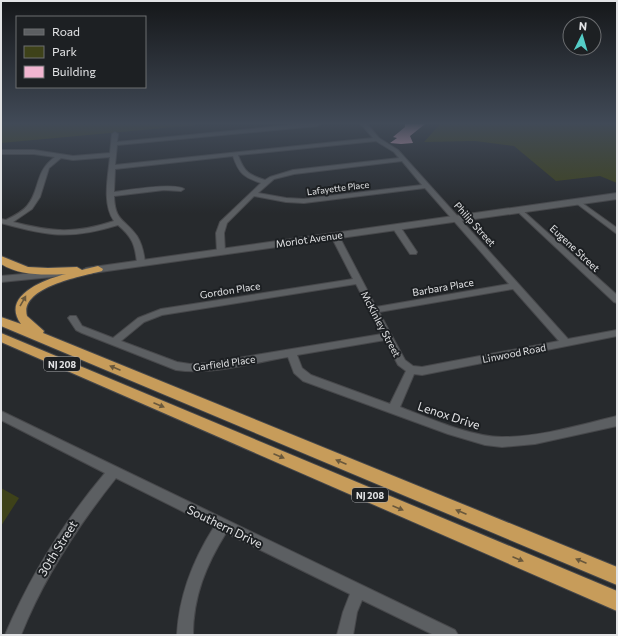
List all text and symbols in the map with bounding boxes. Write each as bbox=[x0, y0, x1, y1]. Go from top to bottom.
legend bbox=[16, 16, 146, 88]
north arrow bbox=[562, 16, 602, 56]
text: N bbox=[578, 19, 588, 32]
text: Road bbox=[52, 24, 80, 38]
text: Park bbox=[52, 44, 78, 58]
text: Building bbox=[52, 64, 96, 78]
street label: Lafayette Place bbox=[306, 179, 370, 197]
street label: Philip Street bbox=[452, 199, 498, 249]
street label: Eugene Street bbox=[548, 222, 602, 274]
street label: Morlot Avenue bbox=[275, 228, 343, 250]
street label: Barbara Place bbox=[411, 276, 475, 298]
street label: Gordon Place bbox=[199, 279, 261, 301]
street label: McKinley Street bbox=[359, 289, 403, 359]
one-way arrow bbox=[20, 296, 27, 307]
street label: Linwood Road bbox=[481, 341, 547, 365]
street label: Garfield Place bbox=[192, 353, 256, 373]
road number: NJ 208 bbox=[44, 357, 80, 371]
one-way arrow bbox=[109, 365, 121, 371]
street label: Lenox Drive bbox=[416, 398, 482, 432]
one-way arrow bbox=[154, 402, 165, 408]
one-way arrow bbox=[273, 454, 285, 460]
one-way arrow bbox=[334, 458, 346, 464]
road number: NJ 208 bbox=[352, 488, 388, 502]
street label: Southern Drive bbox=[185, 502, 265, 550]
one-way arrow bbox=[393, 505, 405, 511]
one-way arrow bbox=[454, 508, 466, 514]
street label: 30th Street bbox=[34, 518, 80, 578]
one-way arrow bbox=[512, 556, 524, 562]
one-way arrow bbox=[575, 558, 587, 565]

